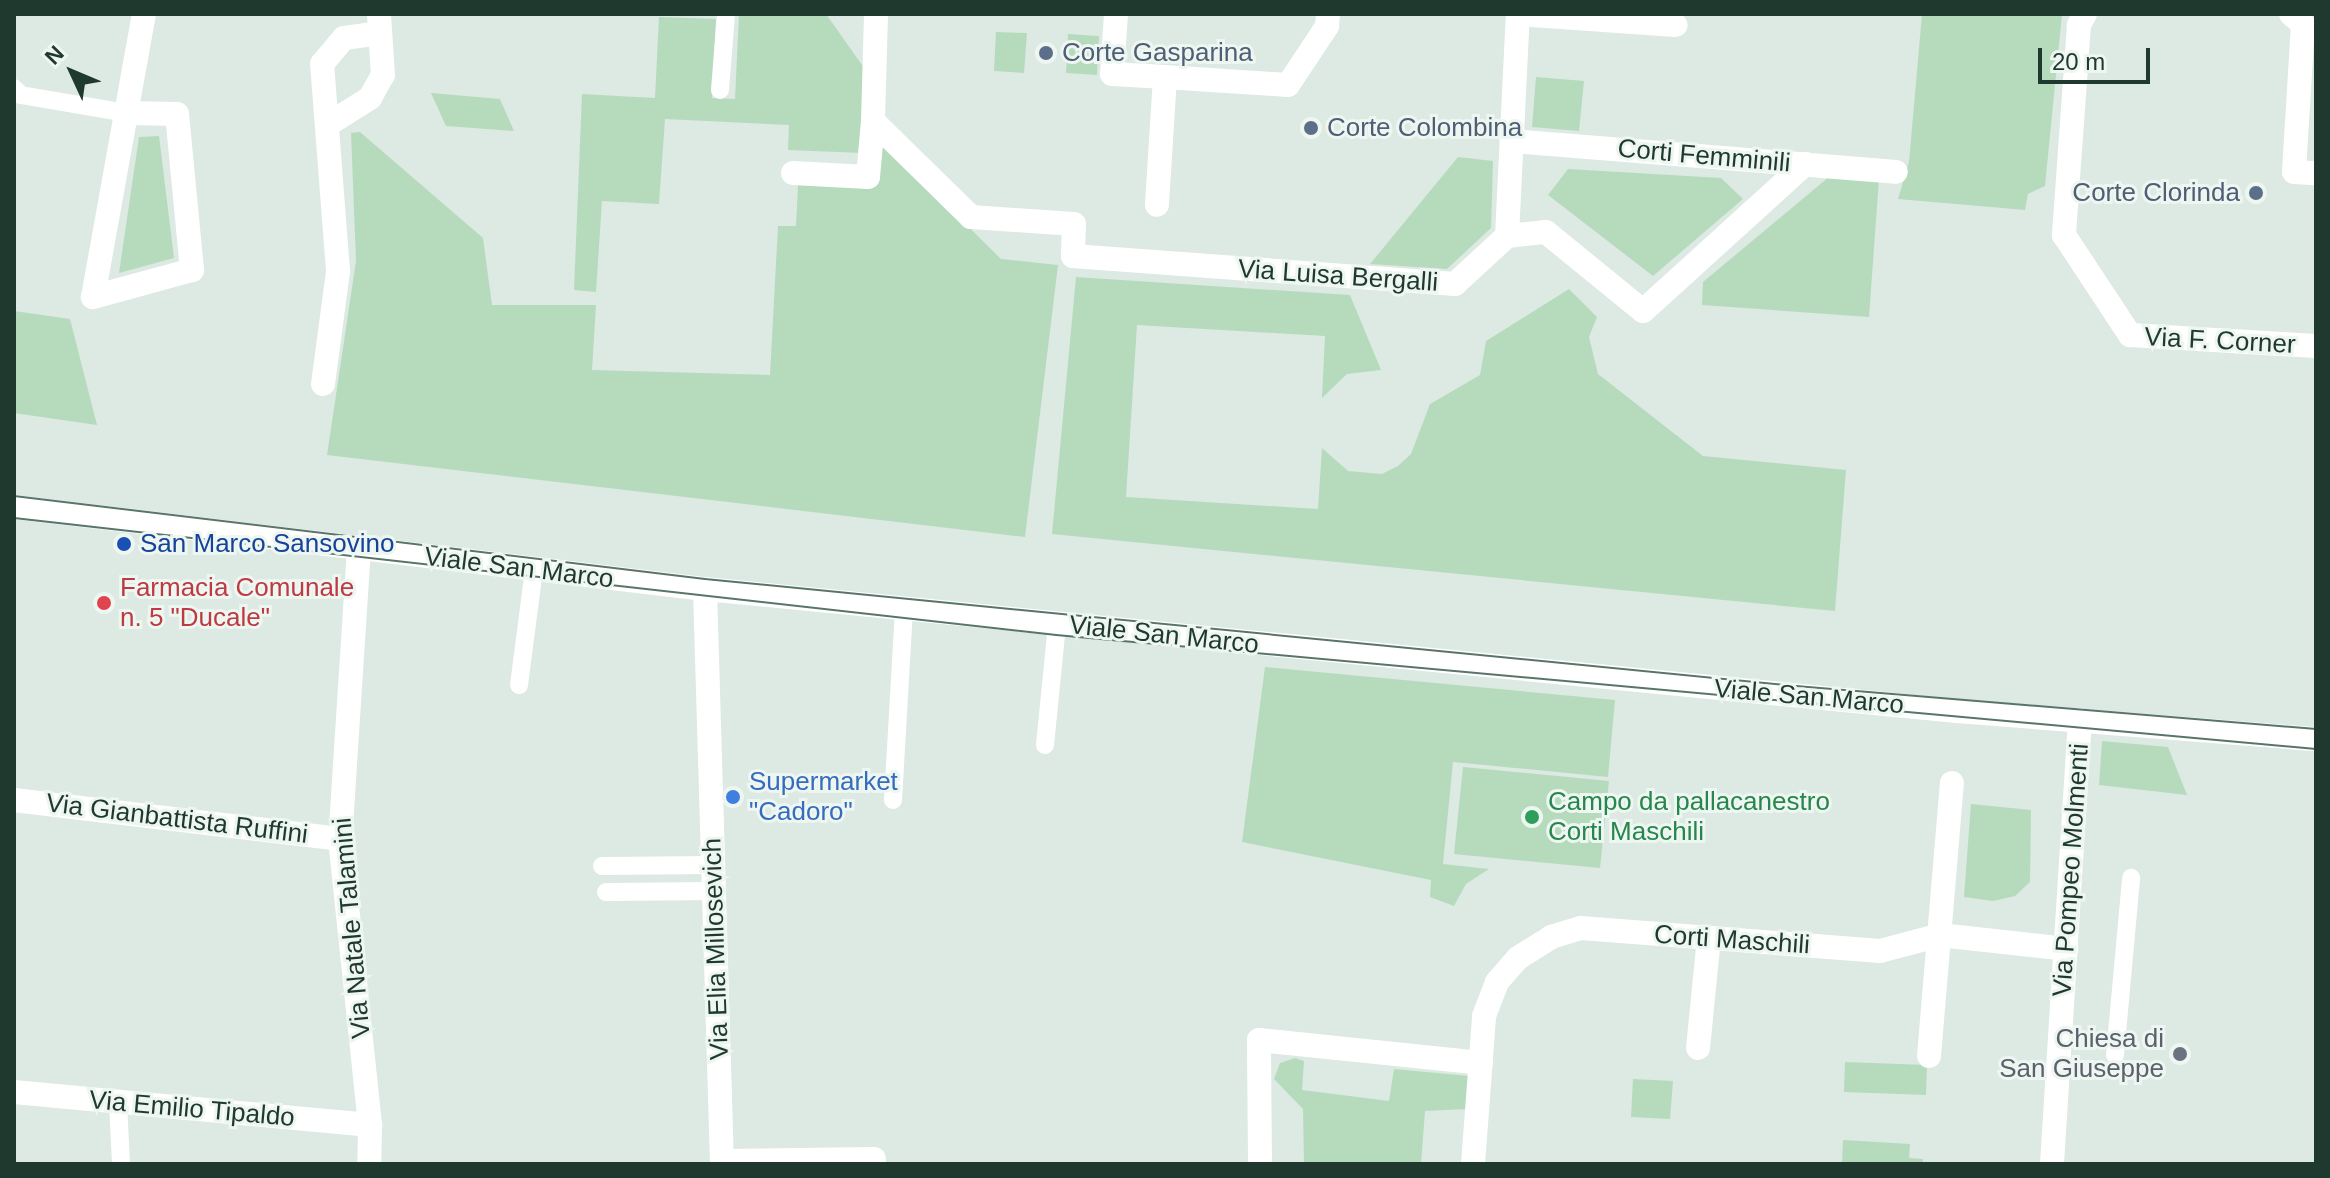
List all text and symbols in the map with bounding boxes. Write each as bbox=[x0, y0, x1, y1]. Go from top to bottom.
north arrow bbox=[32, 32, 112, 112]
scale bar bbox=[2042, 32, 2154, 82]
place label: Corte Gasparina bbox=[1062, 37, 1253, 69]
text: N bbox=[40, 41, 69, 69]
marker: Corte Gasparina bbox=[1037, 44, 1055, 62]
text: 20 m bbox=[2052, 48, 2105, 75]
place label: Corte Colombina bbox=[1327, 112, 1522, 144]
marker: Corte Colombina bbox=[1302, 119, 1320, 137]
street label: Corti Femminili bbox=[1616, 133, 1792, 179]
place label: Corte Clorinda bbox=[2072, 177, 2240, 209]
marker: Corte Clorinda bbox=[2247, 184, 2265, 202]
street label: Via Luisa Bergalli bbox=[1237, 253, 1439, 299]
street label: Via F. Corner bbox=[2144, 321, 2296, 361]
place label: San Marco Sansovino bbox=[140, 528, 394, 560]
marker: San Marco Sansovino bbox=[115, 535, 133, 553]
street label: Viale San Marco bbox=[423, 541, 615, 595]
place label: Farmacia Comunale n. 5 "Ducale" bbox=[120, 572, 354, 634]
marker: Farmacia Comunale n. 5 "Ducale" bbox=[95, 594, 113, 612]
street label: Viale San Marco bbox=[1068, 610, 1260, 660]
street label: Viale San Marco bbox=[1713, 673, 1905, 721]
street label: Via Pompeo Molmenti bbox=[2047, 742, 2095, 998]
place label: Supermarket "Cadoro" bbox=[749, 766, 898, 828]
place label: Campo da pallacanestro Corti Maschili bbox=[1548, 786, 1830, 848]
street label: Via Gianbattista Ruffini bbox=[44, 787, 310, 851]
marker: Supermarket "Cadoro" bbox=[724, 788, 742, 806]
marker: Campo da pallacanestro Corti Maschili bbox=[1523, 808, 1541, 826]
street label: Via Natale Talamini bbox=[327, 816, 377, 1040]
street label: Via Elia Millosevich bbox=[697, 837, 735, 1061]
street label: Corti Maschili bbox=[1653, 919, 1811, 961]
place label: Chiesa di San Giuseppe bbox=[1999, 1023, 2164, 1084]
marker: Chiesa di San Giuseppe bbox=[2171, 1045, 2189, 1063]
street label: Via Emilio Tipaldo bbox=[88, 1084, 296, 1134]

